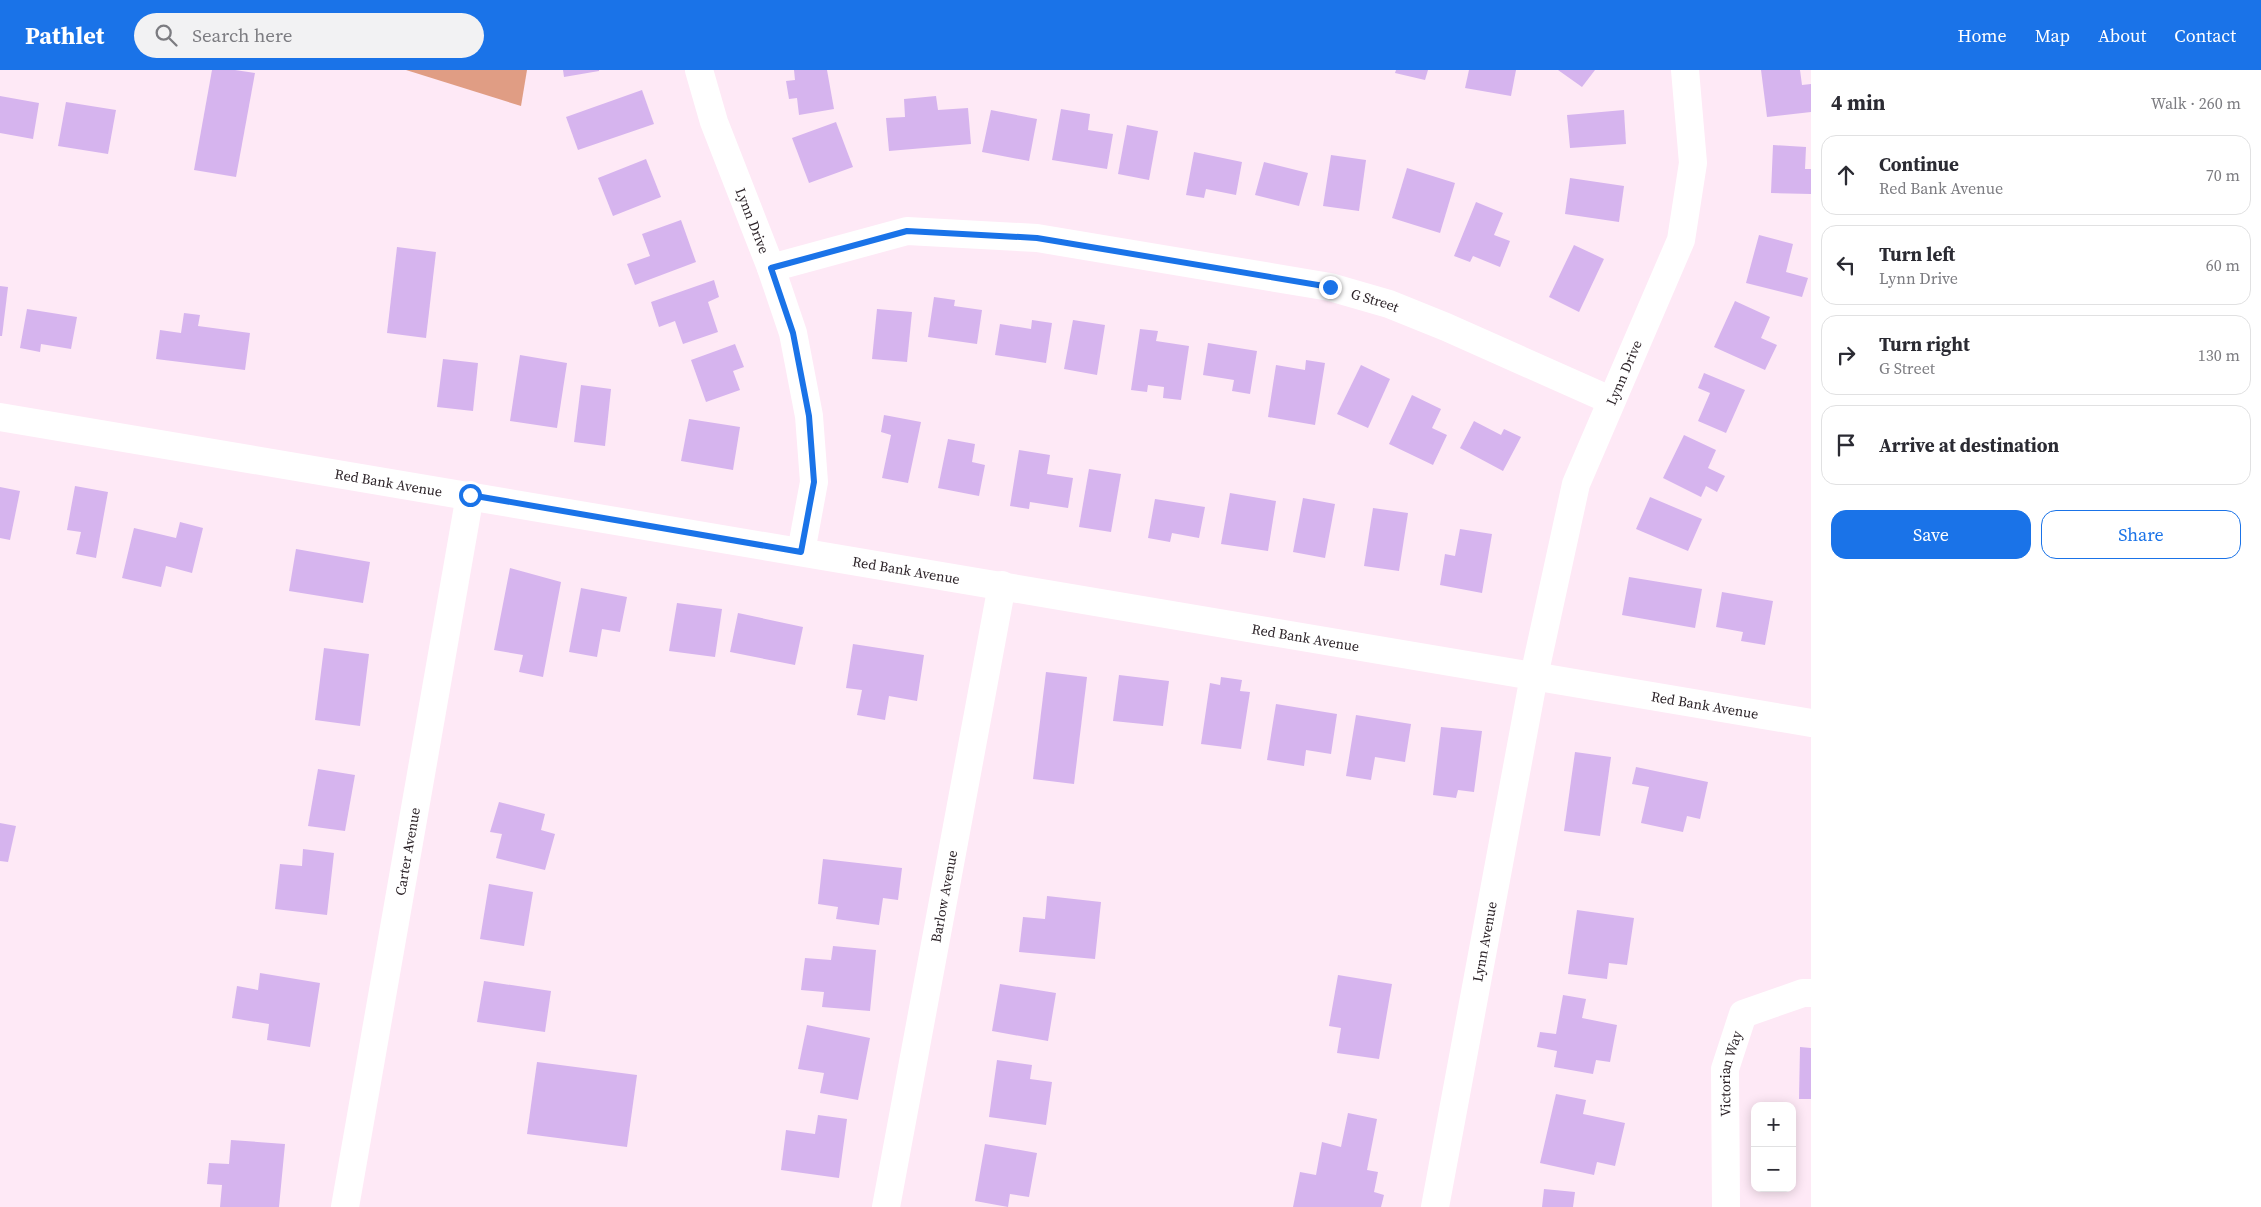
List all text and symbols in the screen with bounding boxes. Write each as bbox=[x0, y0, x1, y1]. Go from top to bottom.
search box bbox=[134, 13, 484, 58]
text: Pathlet bbox=[25, 19, 104, 52]
icon: search bbox=[152, 21, 180, 49]
text: Search here bbox=[192, 22, 293, 48]
text: Home bbox=[1958, 23, 2007, 48]
text: Map bbox=[2035, 23, 2070, 48]
text: About bbox=[2098, 23, 2146, 48]
text: Contact bbox=[2174, 23, 2236, 48]
text: 4 min bbox=[1831, 88, 1886, 117]
text: Walk · 260 m bbox=[2151, 92, 2241, 114]
text: Continue bbox=[1879, 151, 1959, 177]
icon: ahead bbox=[1832, 161, 1860, 189]
text: 70 m bbox=[2206, 164, 2240, 186]
text: Red Bank Avenue bbox=[1879, 177, 2003, 199]
street label: Lynn Drive bbox=[731, 185, 774, 256]
text: Turn left bbox=[1879, 241, 1955, 267]
icon: left bbox=[1832, 251, 1860, 279]
text: 60 m bbox=[2206, 254, 2240, 276]
text: Lynn Drive bbox=[1879, 267, 1958, 289]
route end bbox=[1319, 276, 1342, 299]
street label: G Street bbox=[1349, 284, 1402, 317]
text: Turn right bbox=[1879, 331, 1970, 357]
street label: Lynn Drive bbox=[1601, 337, 1647, 408]
icon: right bbox=[1832, 341, 1860, 369]
text: 130 m bbox=[2198, 344, 2240, 366]
text: G Street bbox=[1879, 357, 1935, 379]
icon: arrive bbox=[1832, 431, 1860, 459]
text: Arrive at destination bbox=[1879, 432, 2059, 458]
street label: Red Bank Avenue bbox=[333, 464, 444, 502]
route start bbox=[459, 484, 482, 507]
button: Save bbox=[1831, 510, 2031, 559]
button: Share bbox=[2041, 510, 2241, 559]
street label: Red Bank Avenue bbox=[851, 551, 961, 589]
street label: Red Bank Avenue bbox=[1250, 619, 1361, 656]
street label: Red Bank Avenue bbox=[1650, 686, 1760, 724]
street label: Carter Avenue bbox=[390, 806, 425, 897]
street label: Barlow Avenue bbox=[926, 849, 962, 944]
street label: Lynn Avenue bbox=[1467, 900, 1502, 983]
street label: Victorian Way bbox=[1715, 1027, 1747, 1117]
map controls bbox=[1751, 1102, 1796, 1192]
button: + bbox=[1751, 1102, 1796, 1147]
button: − bbox=[1751, 1147, 1796, 1192]

